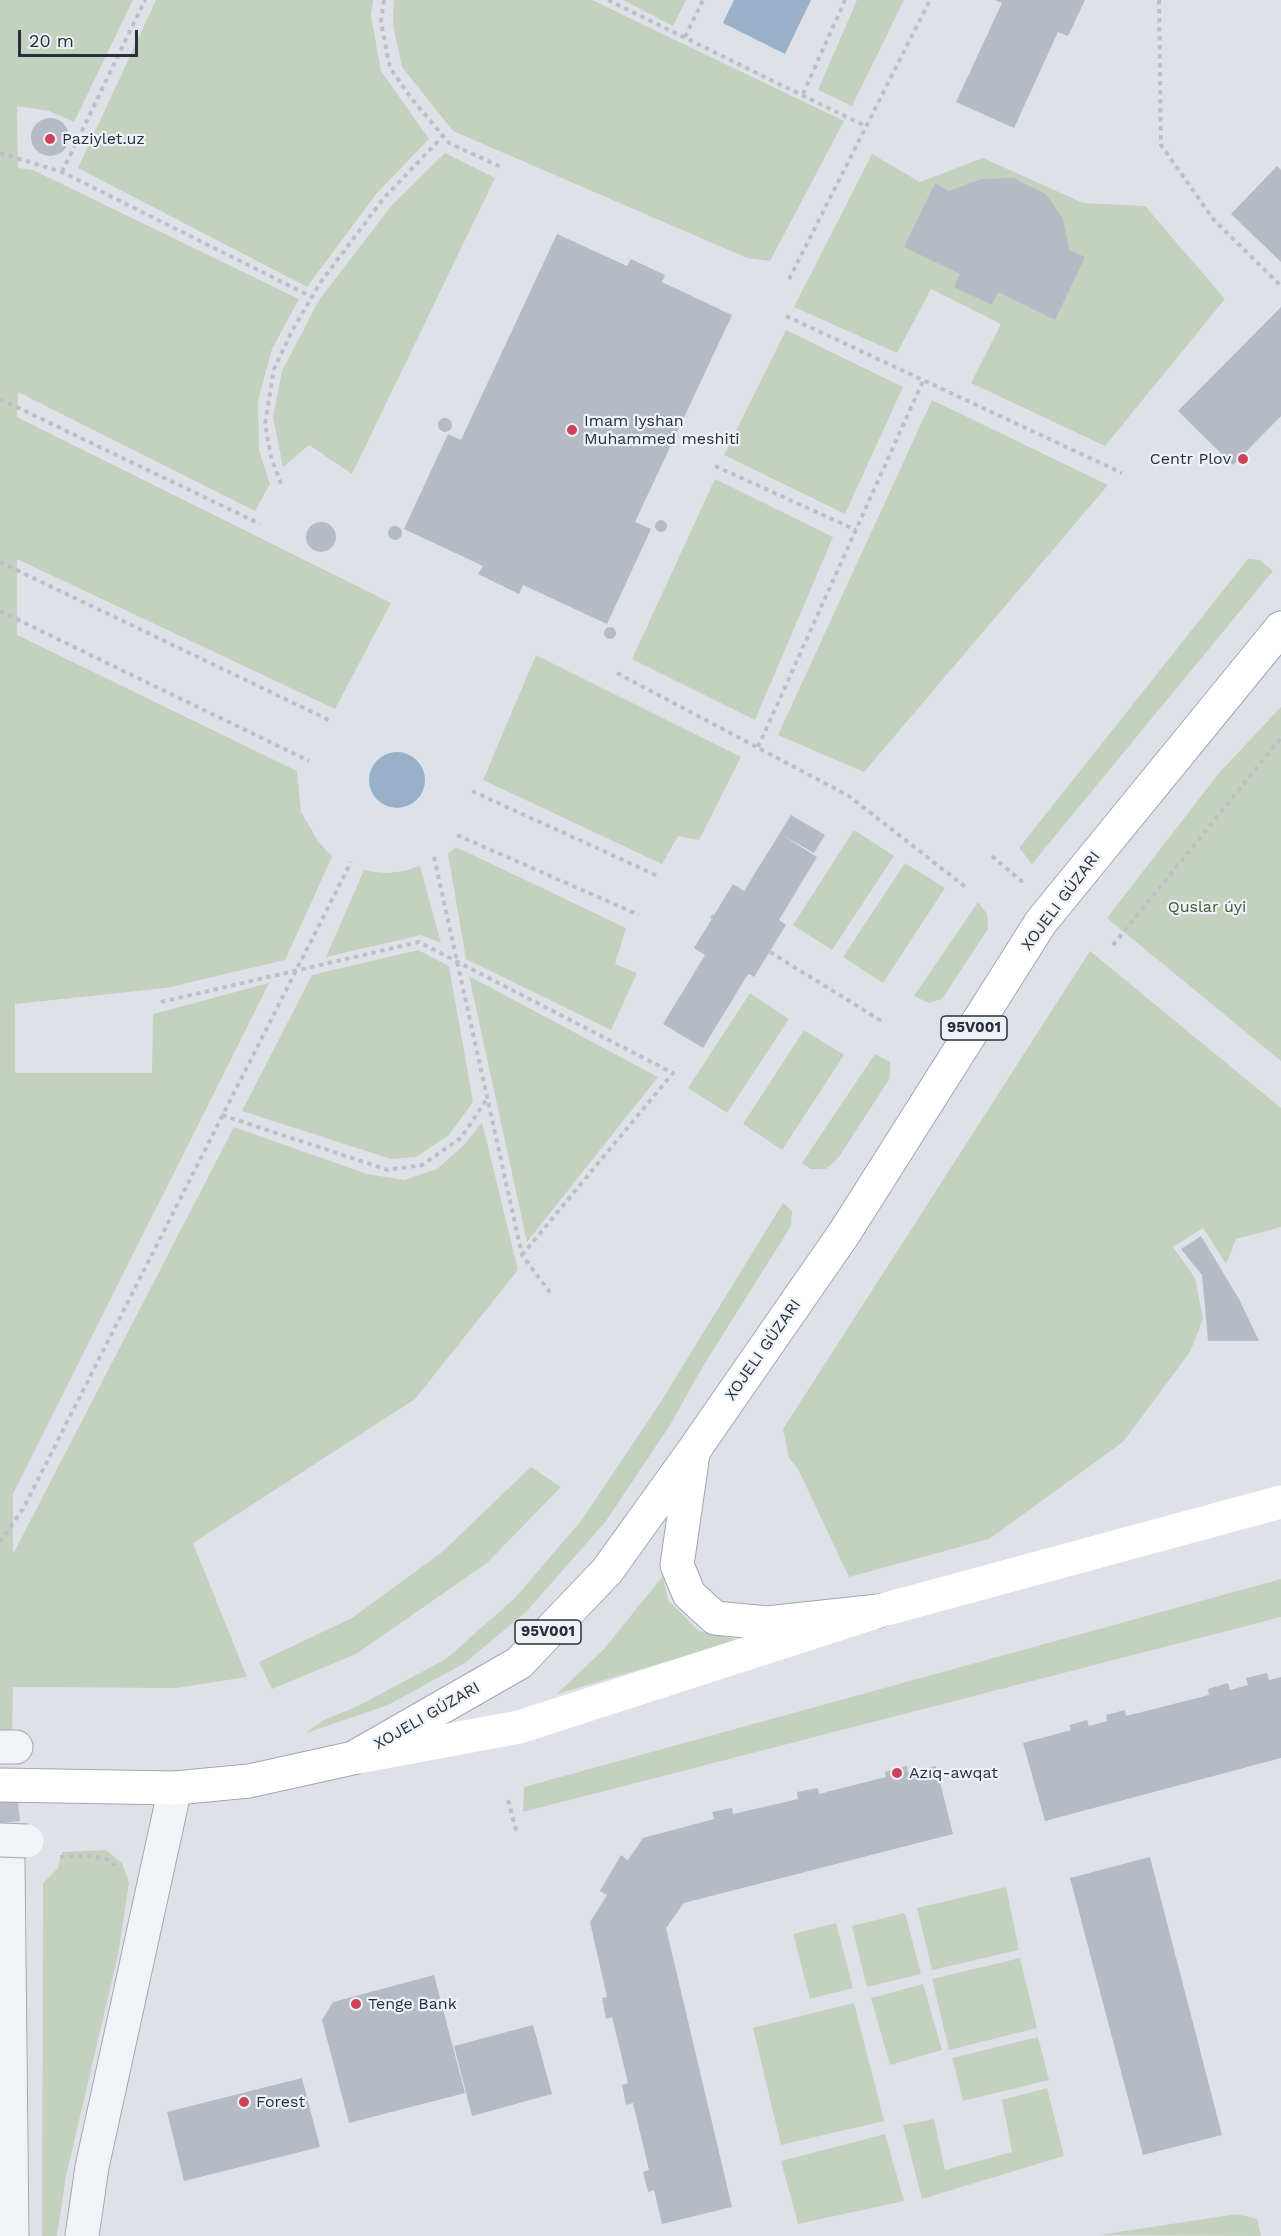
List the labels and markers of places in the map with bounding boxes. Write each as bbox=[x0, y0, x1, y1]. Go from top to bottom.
place label: Paziylet.uz bbox=[62, 129, 145, 149]
marker: Paziylet.uz bbox=[43, 132, 57, 146]
place label: Imam Iyshan Muhammed meshiti bbox=[584, 411, 740, 449]
marker: Imam Iyshan Muhammed meshiti bbox=[565, 423, 579, 437]
place label: Centr Plov bbox=[1150, 449, 1231, 469]
marker: Centr Plov bbox=[1236, 452, 1250, 466]
place label: Azıq-awqat bbox=[909, 1763, 998, 1783]
marker: Azıq-awqat bbox=[890, 1766, 904, 1780]
place label: Tenge Bank bbox=[368, 1994, 457, 2014]
marker: Tenge Bank bbox=[349, 1997, 363, 2011]
place label: Forest bbox=[256, 2092, 305, 2112]
marker: Forest bbox=[237, 2095, 251, 2109]

